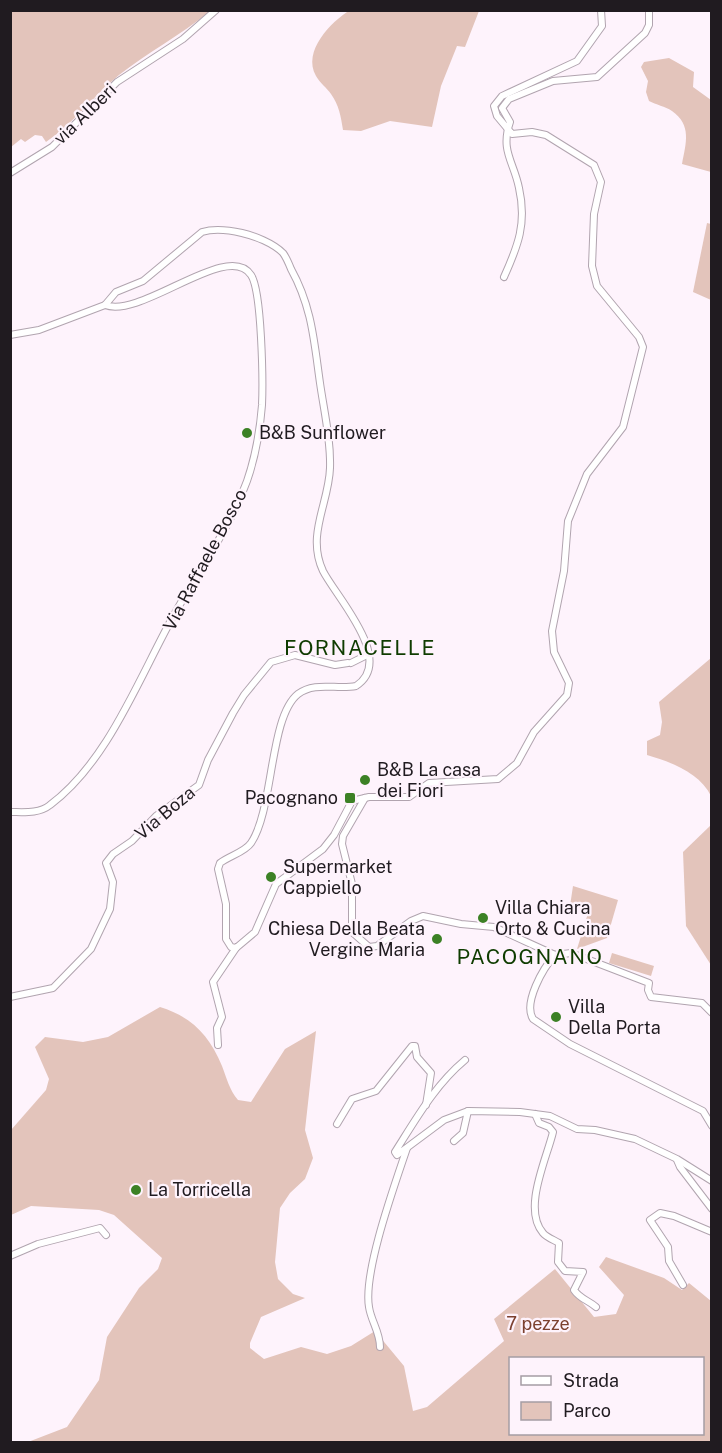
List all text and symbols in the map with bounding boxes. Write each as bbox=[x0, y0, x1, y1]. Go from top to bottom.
street label: via Alberi bbox=[49, 79, 120, 148]
place label: B&B Sunflower bbox=[259, 422, 386, 443]
marker: B&B Sunflower bbox=[240, 426, 254, 440]
street label: Via Raffaele Bosco bbox=[158, 485, 251, 634]
district label: FORNACELLE bbox=[284, 635, 436, 660]
place label: B&B La casa dei Fiori bbox=[377, 759, 481, 801]
marker: B&B La casa dei Fiori bbox=[358, 773, 372, 787]
street label: Via Boza bbox=[130, 782, 199, 844]
place label: Pacognano bbox=[245, 787, 338, 808]
marker: Pacognano bbox=[343, 791, 357, 805]
place label: Supermarket Cappiello bbox=[283, 856, 393, 898]
marker: Supermarket Cappiello bbox=[264, 870, 278, 884]
place label: Villa Chiara Orto & Cucina bbox=[495, 897, 611, 939]
marker: Villa Chiara Orto & Cucina bbox=[476, 911, 490, 925]
place label: Chiesa Della Beata Vergine Maria bbox=[268, 918, 425, 960]
marker: Chiesa Della Beata Vergine Maria bbox=[430, 932, 444, 946]
district label: PACOGNANO bbox=[457, 944, 603, 969]
place label: Villa Della Porta bbox=[568, 996, 661, 1038]
marker: Villa Della Porta bbox=[549, 1010, 563, 1024]
place label: La Torricella bbox=[148, 1179, 251, 1200]
marker: La Torricella bbox=[129, 1183, 143, 1197]
park label: 7 pezze bbox=[506, 1313, 570, 1334]
legend bbox=[509, 1357, 704, 1435]
text: Strada bbox=[563, 1370, 619, 1391]
text: Parco bbox=[563, 1400, 611, 1421]

